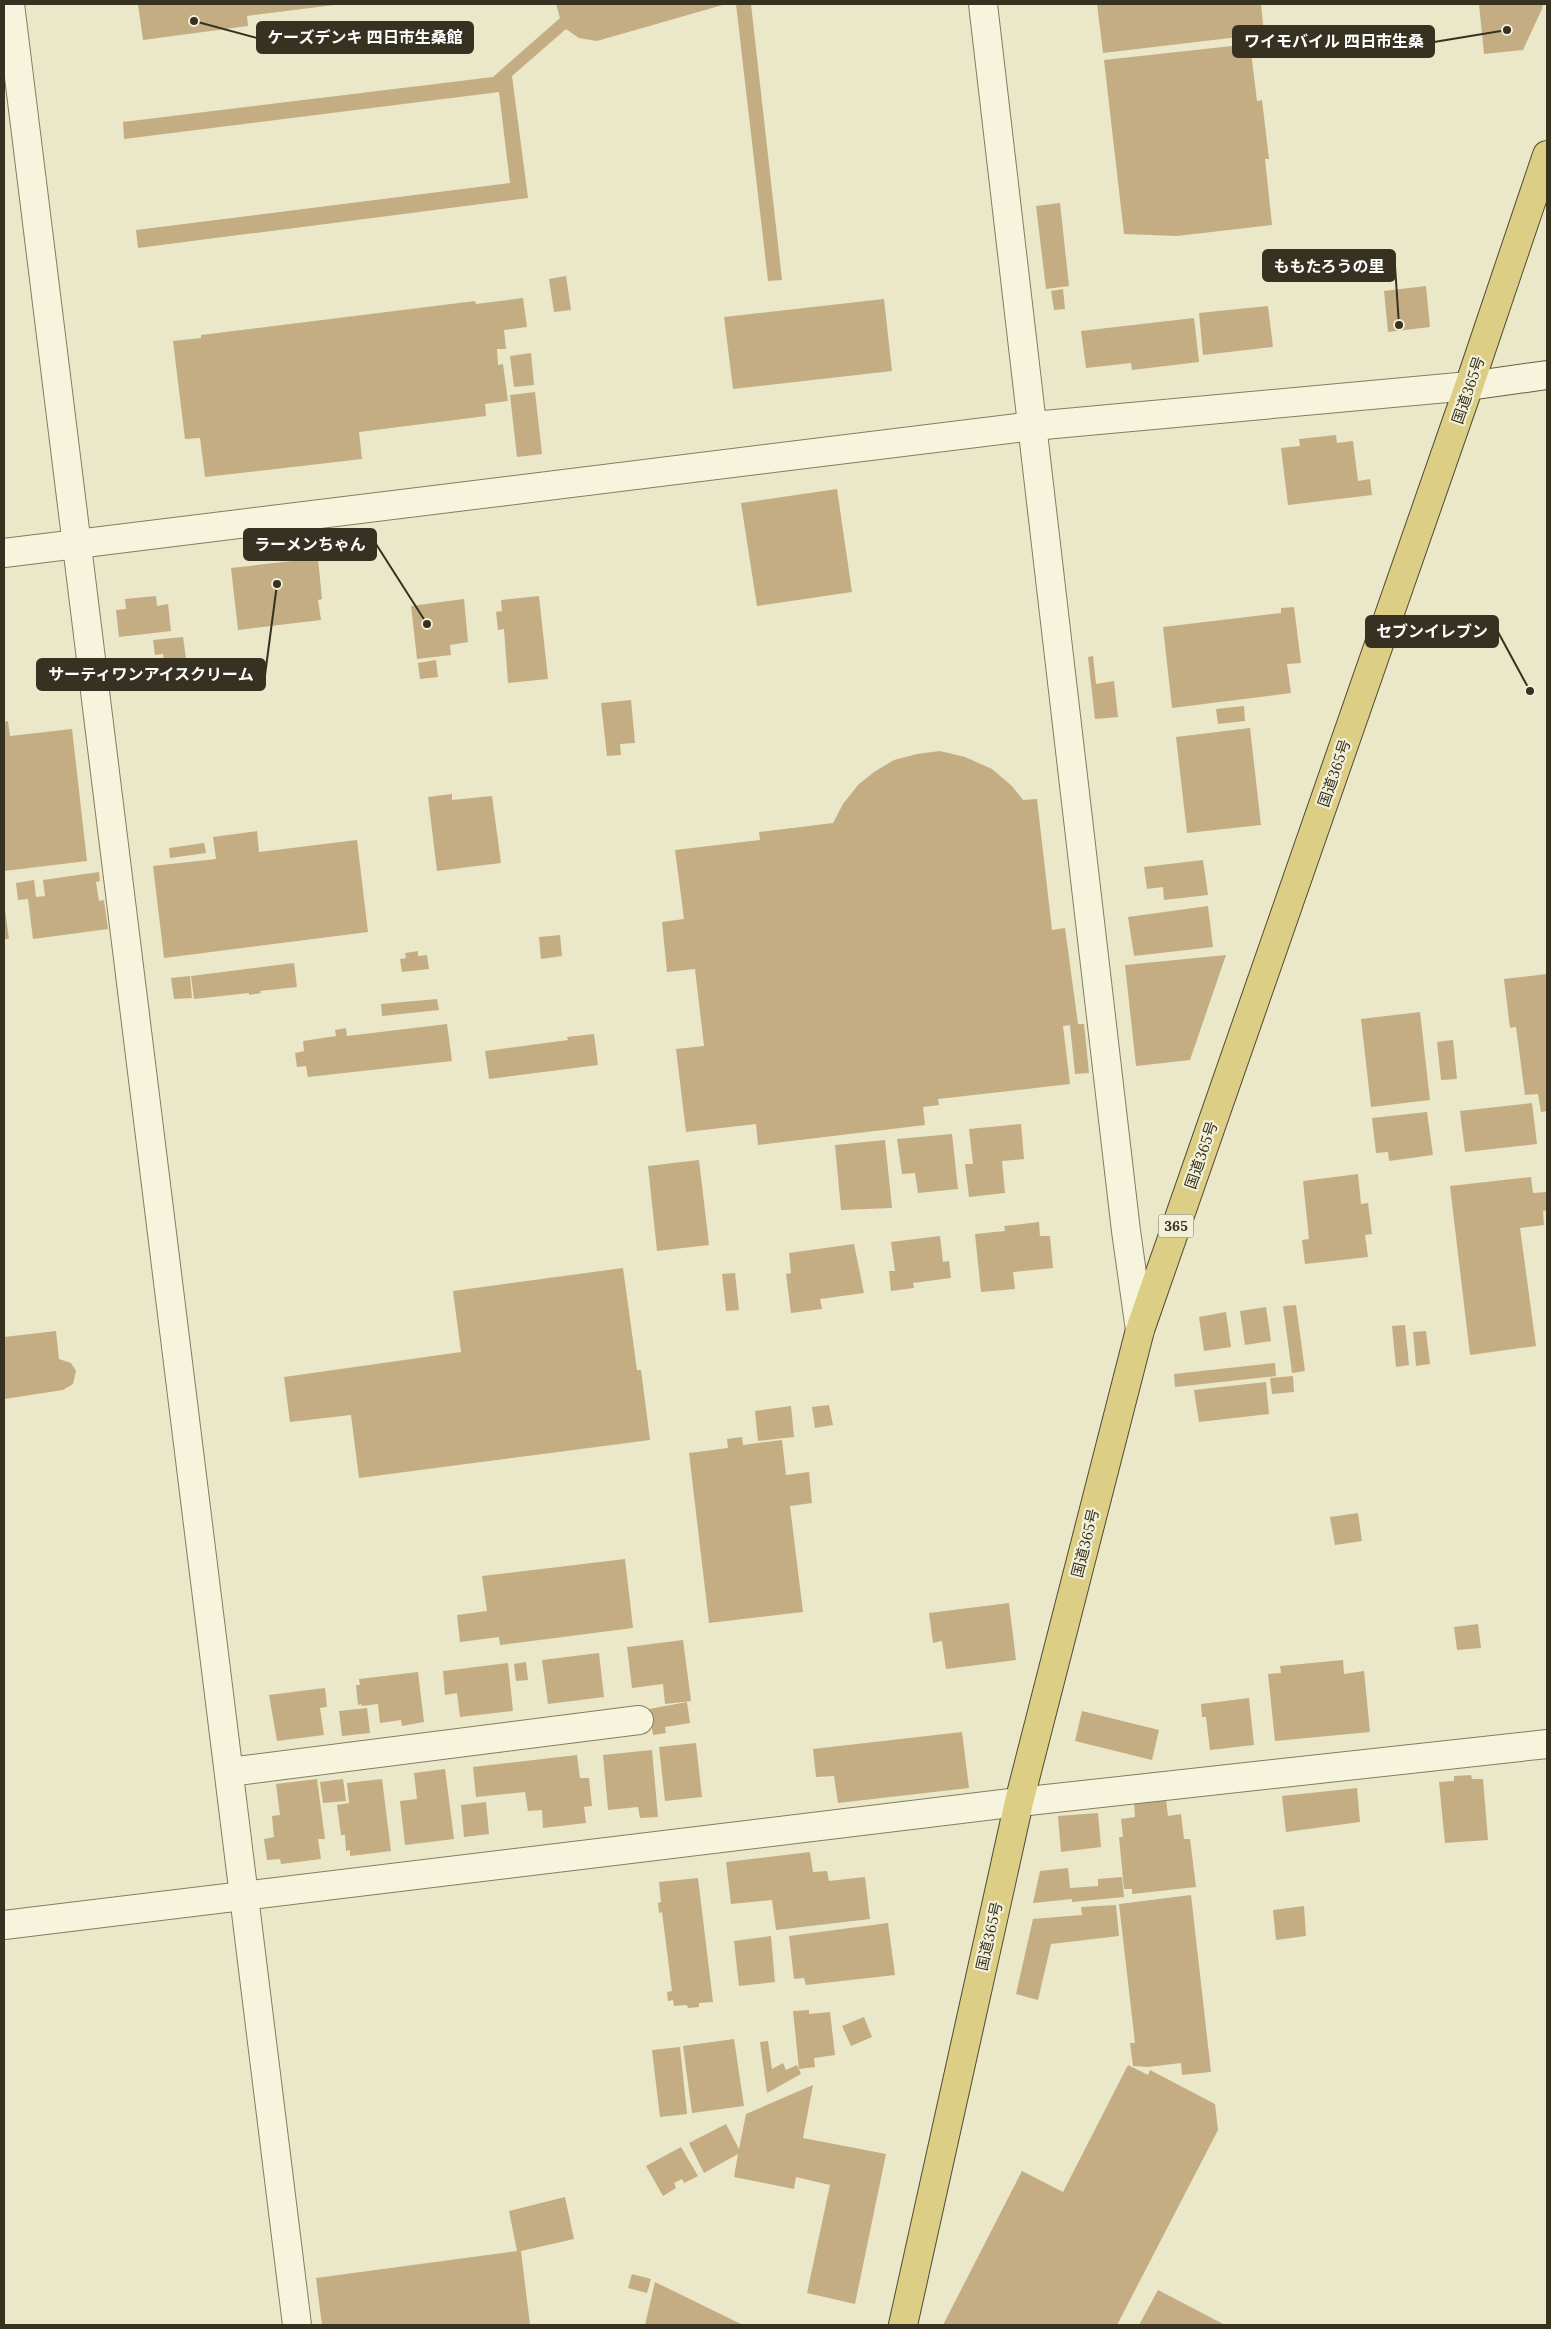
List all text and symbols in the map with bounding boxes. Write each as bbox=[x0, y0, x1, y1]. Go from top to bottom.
callout: ケーズデンキ 四日市生桑館 bbox=[257, 22, 473, 53]
callout: ワイモバイル 四日市生桑 bbox=[1233, 26, 1434, 57]
text: ケーズデンキ 四日市生桑館 bbox=[267, 27, 463, 47]
text: ワイモバイル 四日市生桑 bbox=[1244, 31, 1424, 51]
callout: ももたろうの里 bbox=[1263, 250, 1395, 281]
text: ももたろうの里 bbox=[1273, 256, 1385, 276]
street label: 国道365号 bbox=[1448, 354, 1488, 426]
callout: ラーメンちゃん bbox=[244, 529, 376, 560]
text: ラーメンちゃん bbox=[254, 534, 366, 554]
callout: セブンイレブン bbox=[1366, 616, 1498, 647]
text: セブンイレブン bbox=[1376, 621, 1488, 641]
callout: サーティワンアイスクリーム bbox=[37, 659, 265, 690]
text: サーティワンアイスクリーム bbox=[48, 664, 254, 684]
street label: 国道365号 bbox=[1314, 737, 1354, 809]
street label: 国道365号 bbox=[1181, 1119, 1221, 1191]
road number: 365 bbox=[1158, 1214, 1194, 1238]
street label: 国道365号 bbox=[1067, 1507, 1103, 1579]
street label: 国道365号 bbox=[972, 1900, 1006, 1972]

